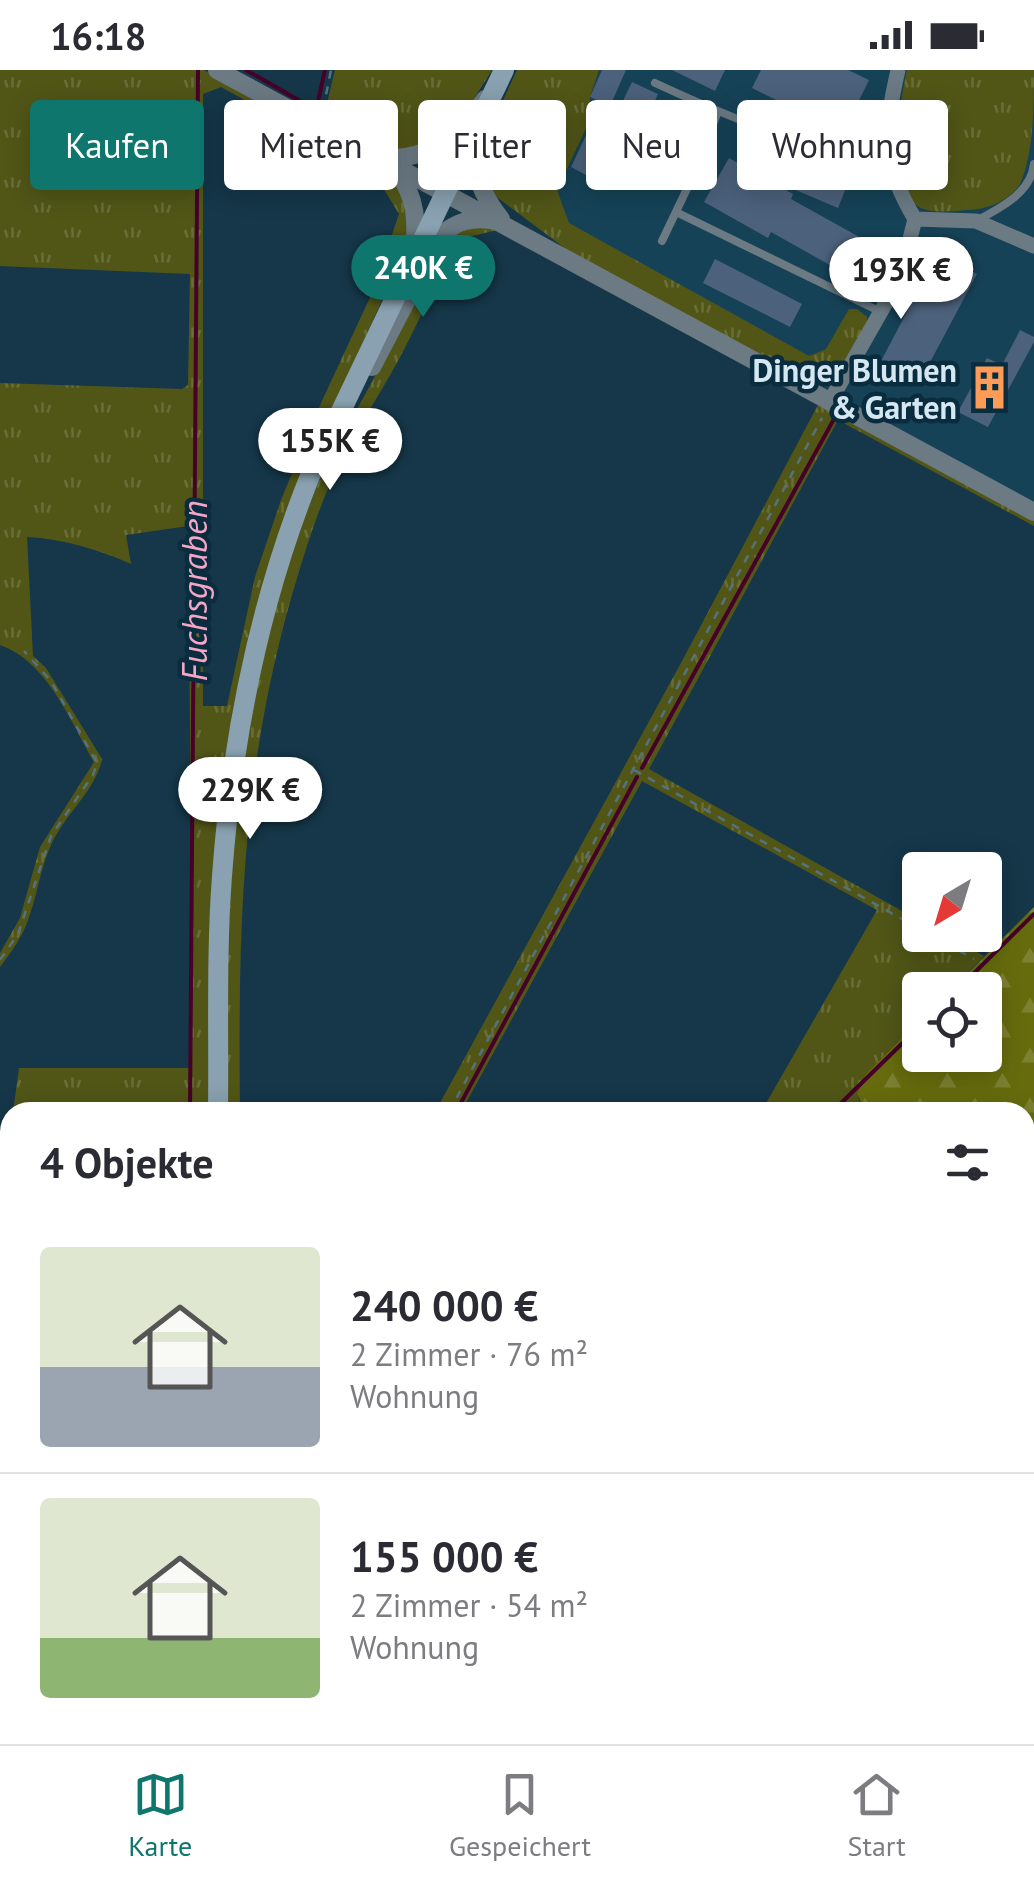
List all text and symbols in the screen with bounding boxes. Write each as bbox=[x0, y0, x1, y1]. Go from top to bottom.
text: 16:18 bbox=[50, 11, 146, 60]
chip: Kaufen bbox=[30, 100, 204, 190]
chip: Mieten bbox=[224, 100, 398, 190]
chip: Filter bbox=[418, 100, 566, 190]
chip: Neu bbox=[586, 100, 717, 190]
chip: Wohnung bbox=[737, 100, 948, 190]
pin: 240K € bbox=[342, 235, 504, 320]
pin: 193K € bbox=[820, 237, 982, 322]
text: 240K € bbox=[373, 246, 473, 288]
text: 193K € bbox=[851, 248, 951, 290]
place label: Dinger Blumen & Garten bbox=[753, 349, 957, 428]
building icon: Dinger Blumen & Garten bbox=[966, 364, 1014, 412]
pin: 155K € bbox=[249, 408, 411, 493]
text: 155K € bbox=[280, 419, 380, 461]
water label: Fuchsgraben bbox=[171, 500, 217, 682]
pin: 229K € bbox=[169, 757, 331, 842]
text: 229K € bbox=[200, 768, 300, 810]
north arrow bbox=[902, 852, 1002, 952]
map controls bbox=[902, 852, 1002, 1072]
button: locate bbox=[902, 972, 1002, 1072]
text: 4 Objekte bbox=[40, 1135, 214, 1190]
icon: filters bbox=[940, 1135, 995, 1190]
text: 240 000 € bbox=[350, 1278, 538, 1333]
icon: home bbox=[120, 1287, 240, 1407]
text: 2 Zimmer · 76 m² bbox=[350, 1333, 588, 1375]
text: Wohnung bbox=[350, 1375, 479, 1417]
text: 155 000 € bbox=[350, 1529, 538, 1584]
icon: home bbox=[120, 1538, 240, 1658]
text: 2 Zimmer · 54 m² bbox=[350, 1584, 588, 1626]
text: Wohnung bbox=[350, 1626, 479, 1668]
tab: Karte bbox=[128, 1767, 192, 1864]
tab: Gespeichert bbox=[449, 1767, 591, 1864]
tab: Start bbox=[848, 1767, 906, 1864]

